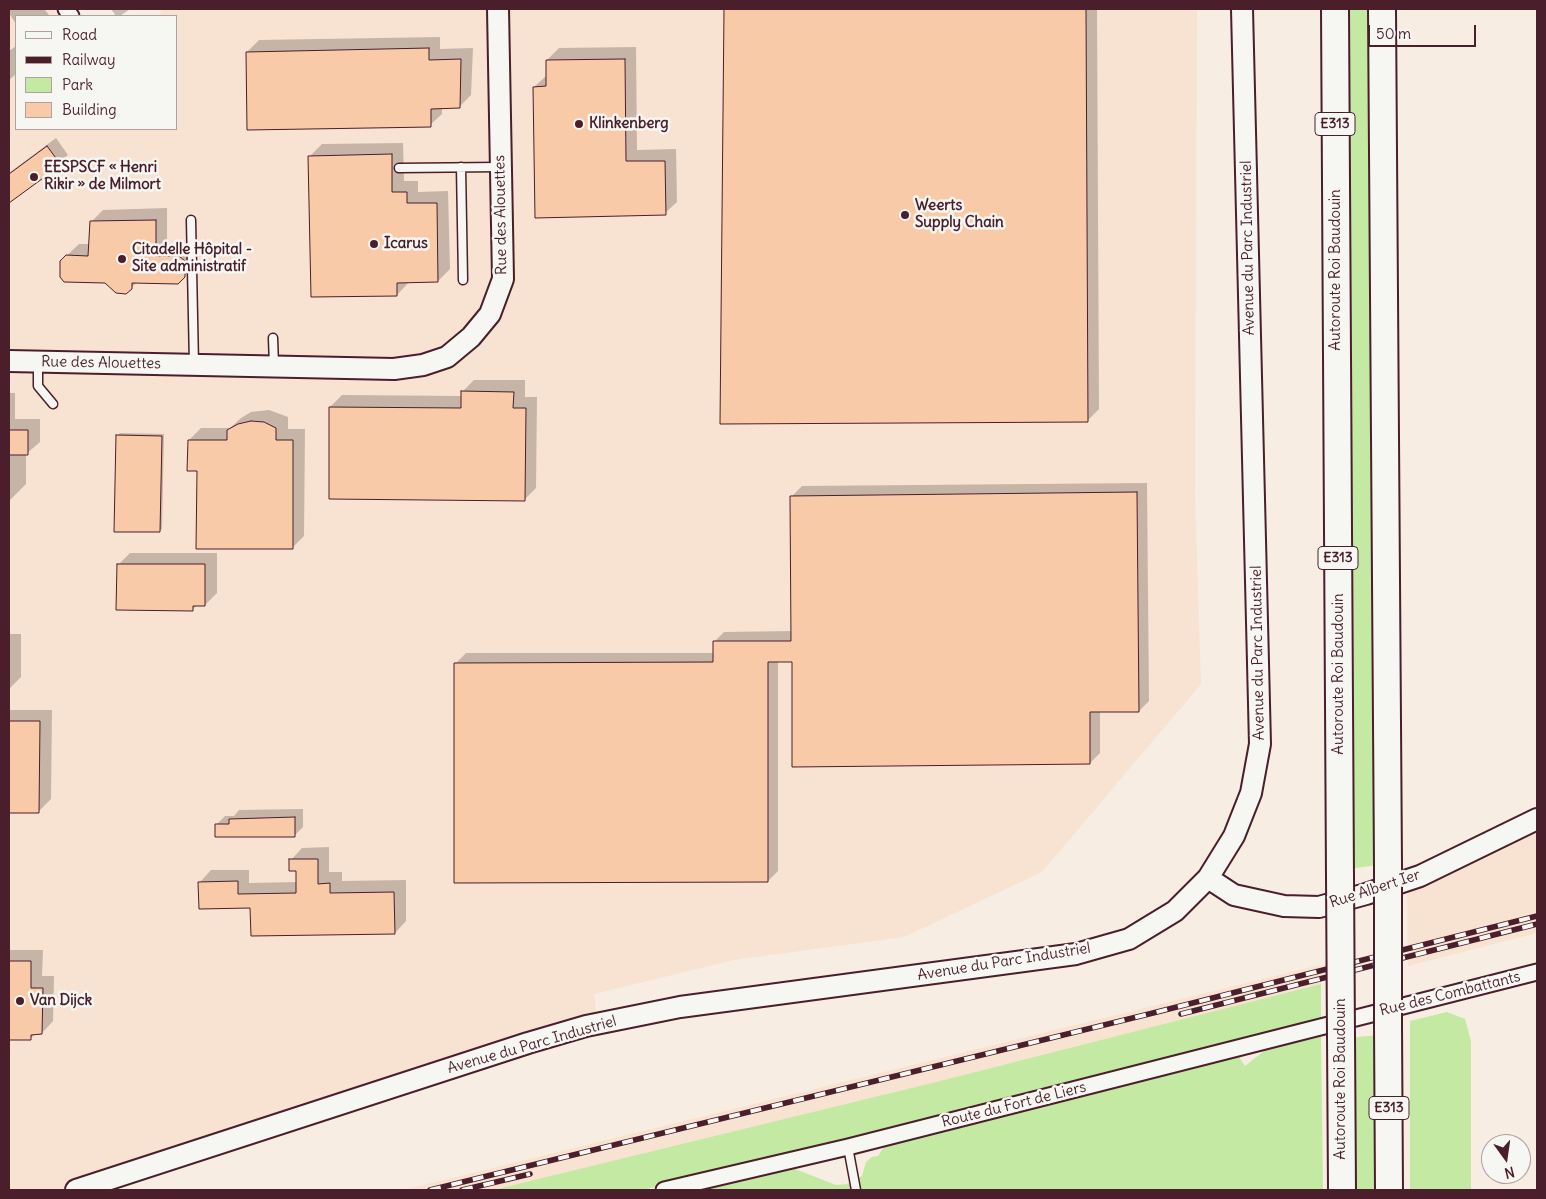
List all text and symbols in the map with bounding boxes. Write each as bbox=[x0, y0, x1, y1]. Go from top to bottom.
legend bbox=[15, 15, 178, 130]
scale bar bbox=[1371, 15, 1478, 47]
text: 50 m bbox=[1376, 24, 1411, 43]
text: Road bbox=[62, 25, 97, 44]
text: Railway bbox=[62, 50, 116, 69]
text: Park bbox=[62, 75, 93, 94]
text: Building bbox=[62, 100, 117, 119]
road number: E313 bbox=[1315, 112, 1355, 136]
place label: Klinkenberg bbox=[589, 115, 669, 133]
marker: Klinkenberg bbox=[573, 118, 585, 130]
street label: Rue des Alouettes bbox=[491, 155, 511, 275]
place label: EESPSCF « Henri Rikir » de Milmort bbox=[44, 159, 161, 194]
street label: Avenue du Parc Industriel bbox=[1237, 160, 1259, 336]
marker: EESPSCF « Henri Rikir » de Milmort bbox=[28, 171, 40, 183]
street label: Autoroute Roi Baudouin bbox=[1327, 189, 1345, 351]
place label: Weerts Supply Chain bbox=[915, 197, 1004, 232]
marker: Weerts Supply Chain bbox=[899, 209, 911, 221]
place label: Icarus bbox=[384, 235, 428, 253]
marker: Icarus bbox=[368, 238, 380, 250]
place label: Citadelle Hôpital - Site administratif bbox=[132, 241, 252, 276]
marker: Citadelle Hôpital - Site administratif bbox=[116, 253, 128, 265]
street label: Rue des Alouettes bbox=[41, 353, 161, 373]
road number: E313 bbox=[1318, 546, 1358, 570]
street label: Avenue du Parc Industriel bbox=[1247, 565, 1269, 741]
street label: Autoroute Roi Baudouin bbox=[1330, 593, 1348, 755]
street label: Rue Albert Ier bbox=[1327, 866, 1423, 912]
street label: Avenue du Parc Industriel bbox=[916, 939, 1092, 985]
street label: Rue des Combattants bbox=[1378, 968, 1522, 1020]
place label: Van Dijck bbox=[30, 992, 92, 1010]
marker: Van Dijck bbox=[14, 995, 26, 1007]
street label: Autoroute Roi Baudouin bbox=[1332, 998, 1350, 1160]
street label: Avenue du Parc Industriel bbox=[445, 1012, 619, 1078]
street label: Route du Fort de Liers bbox=[940, 1078, 1088, 1132]
road number: E313 bbox=[1369, 1096, 1409, 1120]
north arrow bbox=[1481, 1134, 1531, 1184]
text: N bbox=[1503, 1163, 1516, 1182]

